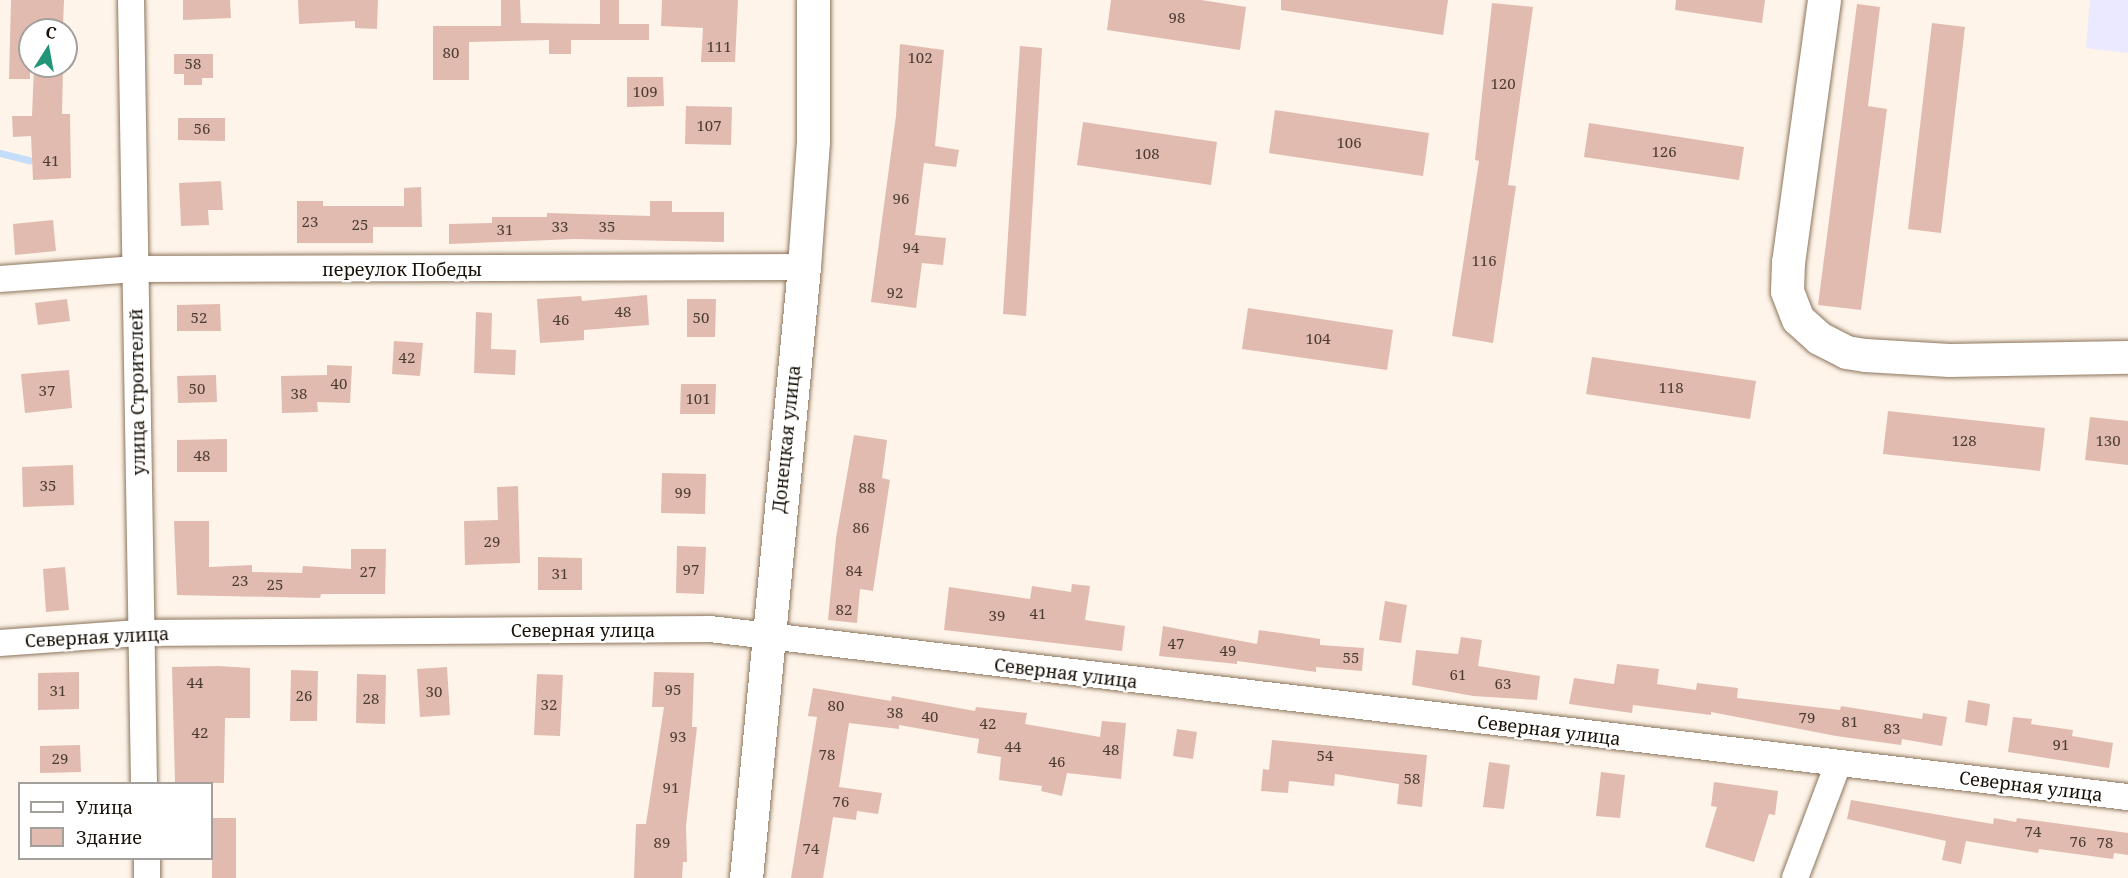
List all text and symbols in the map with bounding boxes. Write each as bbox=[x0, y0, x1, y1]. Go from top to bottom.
house number: 98 bbox=[1169, 9, 1185, 27]
north arrow bbox=[18, 18, 78, 78]
text: С bbox=[44, 20, 58, 44]
house number: 111 bbox=[706, 38, 732, 56]
house number: 80 bbox=[443, 44, 459, 62]
house number: 102 bbox=[907, 49, 933, 67]
house number: 58 bbox=[185, 55, 201, 73]
house number: 120 bbox=[1490, 75, 1516, 93]
house number: 109 bbox=[632, 83, 658, 101]
house number: 107 bbox=[696, 117, 722, 135]
house number: 56 bbox=[194, 120, 210, 138]
house number: 106 bbox=[1336, 134, 1362, 152]
house number: 126 bbox=[1651, 143, 1677, 161]
house number: 108 bbox=[1134, 145, 1160, 163]
house number: 41 bbox=[43, 152, 59, 170]
house number: 96 bbox=[893, 190, 909, 208]
house number: 23 bbox=[302, 213, 318, 231]
house number: 25 bbox=[352, 216, 368, 234]
house number: 33 bbox=[552, 218, 568, 236]
house number: 35 bbox=[599, 218, 615, 236]
house number: 31 bbox=[497, 221, 513, 239]
house number: 94 bbox=[903, 239, 919, 257]
house number: 116 bbox=[1471, 252, 1497, 270]
street label: переулок Победы bbox=[322, 258, 482, 280]
house number: 92 bbox=[887, 284, 903, 302]
house number: 48 bbox=[615, 303, 631, 321]
street label: улица Строителей bbox=[125, 308, 149, 476]
house number: 52 bbox=[191, 309, 207, 327]
house number: 50 bbox=[693, 309, 709, 327]
house number: 46 bbox=[553, 311, 569, 329]
house number: 104 bbox=[1305, 330, 1331, 348]
house number: 42 bbox=[399, 349, 415, 367]
street label: Донецкая улица bbox=[767, 364, 805, 514]
house number: 40 bbox=[331, 375, 347, 393]
house number: 118 bbox=[1658, 379, 1684, 397]
house number: 50 bbox=[189, 380, 205, 398]
house number: 37 bbox=[39, 382, 55, 400]
house number: 38 bbox=[291, 385, 307, 403]
house number: 101 bbox=[685, 390, 711, 408]
house number: 128 bbox=[1951, 432, 1977, 450]
house number: 130 bbox=[2095, 432, 2121, 450]
house number: 48 bbox=[194, 447, 210, 465]
house number: 35 bbox=[40, 477, 56, 495]
house number: 88 bbox=[859, 479, 875, 497]
house number: 99 bbox=[675, 484, 691, 502]
house number: 86 bbox=[853, 519, 869, 537]
house number: 29 bbox=[484, 533, 500, 551]
house number: 97 bbox=[683, 561, 699, 579]
house number: 84 bbox=[846, 562, 862, 580]
house number: 27 bbox=[360, 563, 376, 581]
house number: 31 bbox=[552, 565, 568, 583]
house number: 23 bbox=[232, 572, 248, 590]
house number: 25 bbox=[267, 576, 283, 594]
house number: 82 bbox=[836, 601, 852, 619]
house number: 41 bbox=[1030, 605, 1046, 623]
house number: 39 bbox=[989, 607, 1005, 625]
street label: Северная улица bbox=[511, 619, 655, 641]
street label: Северная улица bbox=[24, 622, 170, 652]
house number: 47 bbox=[1168, 635, 1184, 653]
house number: 49 bbox=[1220, 642, 1236, 660]
house number: 55 bbox=[1343, 649, 1359, 667]
street label: Северная улица bbox=[993, 653, 1139, 693]
house number: 61 bbox=[1450, 666, 1466, 684]
house number: 44 bbox=[187, 674, 203, 692]
house number: 63 bbox=[1495, 675, 1511, 693]
house number: 95 bbox=[665, 681, 681, 699]
house number: 31 bbox=[50, 682, 66, 700]
house number: 30 bbox=[426, 683, 442, 701]
house number: 26 bbox=[296, 687, 312, 705]
house number: 28 bbox=[363, 690, 379, 708]
house number: 32 bbox=[541, 696, 557, 714]
house number: 80 bbox=[828, 697, 844, 715]
house number: 38 bbox=[887, 704, 903, 722]
house number: 40 bbox=[922, 708, 938, 726]
house number: 79 bbox=[1799, 709, 1815, 727]
street label: Северная улица bbox=[1476, 710, 1622, 750]
house number: 81 bbox=[1842, 713, 1858, 731]
house number: 42 bbox=[980, 715, 996, 733]
house number: 83 bbox=[1884, 720, 1900, 738]
house number: 42 bbox=[192, 724, 208, 742]
house number: 93 bbox=[670, 728, 686, 746]
house number: 91 bbox=[2053, 736, 2069, 754]
house number: 44 bbox=[1005, 738, 1021, 756]
house number: 48 bbox=[1103, 741, 1119, 759]
house number: 78 bbox=[819, 746, 835, 764]
house number: 54 bbox=[1317, 747, 1333, 765]
house number: 29 bbox=[52, 750, 68, 768]
house number: 46 bbox=[1049, 753, 1065, 771]
street label: Северная улица bbox=[1958, 766, 2104, 806]
house number: 58 bbox=[1404, 770, 1420, 788]
house number: 91 bbox=[663, 779, 679, 797]
legend bbox=[18, 782, 213, 860]
house number: 76 bbox=[833, 793, 849, 811]
text: Улица bbox=[76, 795, 133, 819]
house number: 74 bbox=[2025, 823, 2041, 841]
text: Здание bbox=[76, 825, 142, 849]
house number: 76 bbox=[2070, 833, 2086, 851]
house number: 89 bbox=[654, 834, 670, 852]
house number: 78 bbox=[2097, 834, 2113, 852]
house number: 74 bbox=[803, 840, 819, 858]

